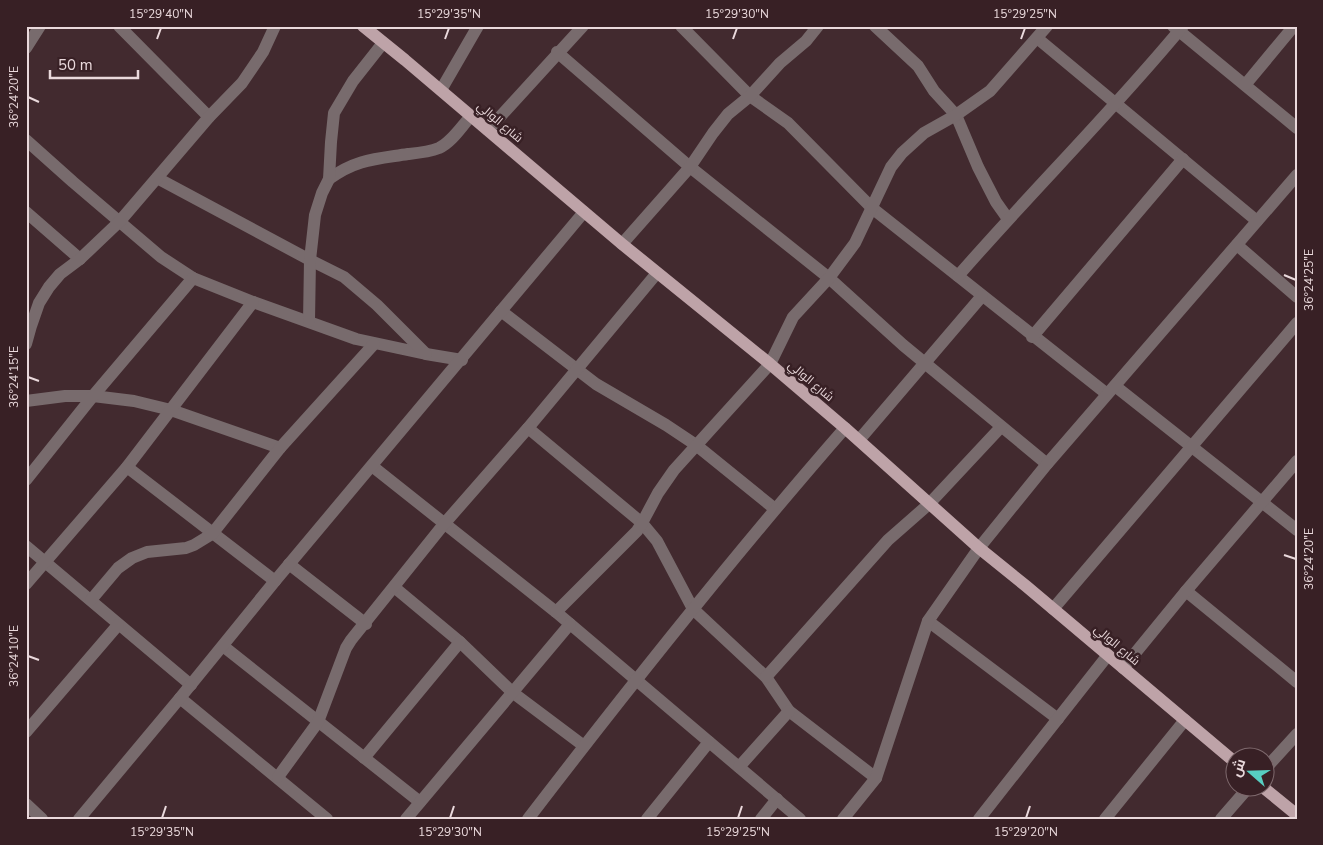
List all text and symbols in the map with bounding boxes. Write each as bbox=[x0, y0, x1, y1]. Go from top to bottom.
text: 15°29'40"N bbox=[129, 6, 193, 22]
text: 15°29'35"N bbox=[417, 6, 481, 22]
text: 15°29'30"N bbox=[705, 6, 769, 22]
text: 15°29'25"N bbox=[993, 6, 1057, 22]
scale bar bbox=[50, 48, 138, 80]
text: 50 m bbox=[58, 55, 93, 75]
text: 36°24'20"E bbox=[6, 66, 22, 128]
street label: شارع الوالي bbox=[472, 98, 526, 147]
text: 36°24'25"E bbox=[1301, 249, 1317, 311]
text: 36°24'15"E bbox=[6, 346, 22, 408]
street label: شارع الوالي bbox=[783, 357, 837, 406]
text: 36°24'20"E bbox=[1301, 528, 1317, 590]
street label: شارع الوالي bbox=[1089, 621, 1143, 670]
text: 36°24'10"E bbox=[6, 625, 22, 687]
north arrow bbox=[1226, 748, 1276, 798]
text: ش bbox=[1226, 756, 1250, 779]
text: 15°29'35"N bbox=[130, 824, 194, 840]
text: 15°29'30"N bbox=[418, 824, 482, 840]
text: 15°29'25"N bbox=[706, 824, 770, 840]
text: 15°29'20"N bbox=[994, 824, 1058, 840]

